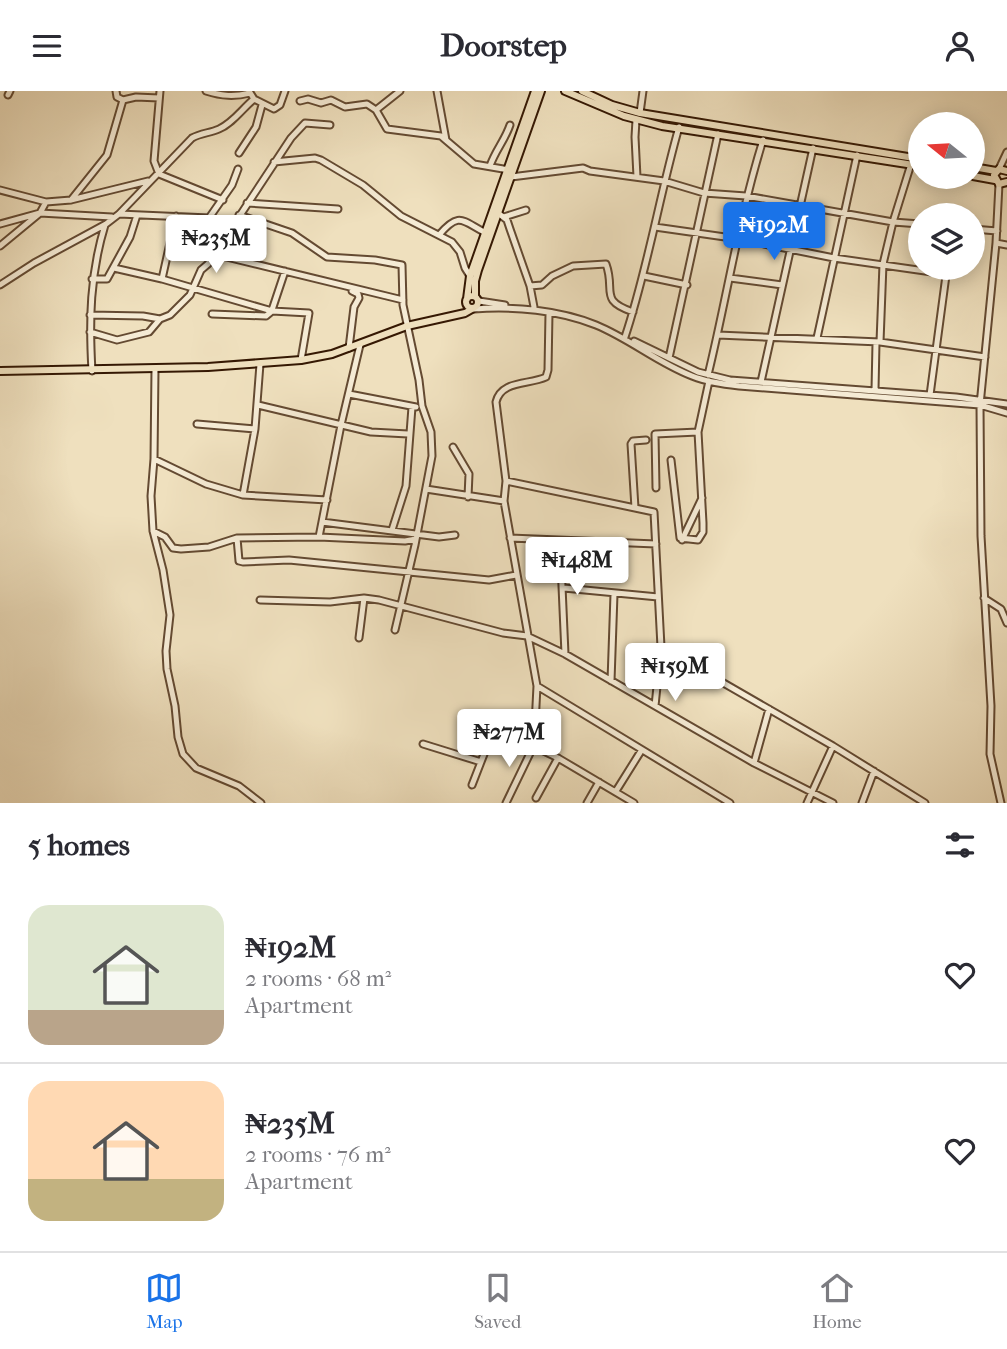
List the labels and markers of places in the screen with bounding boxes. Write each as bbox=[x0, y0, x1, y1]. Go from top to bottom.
pin: ₦192M bbox=[725, 202, 823, 262]
pin: ₦235M bbox=[167, 215, 265, 275]
pin: ₦148M bbox=[528, 538, 626, 597]
pin: ₦159M bbox=[626, 643, 724, 703]
pin: ₦277M bbox=[460, 709, 558, 769]

